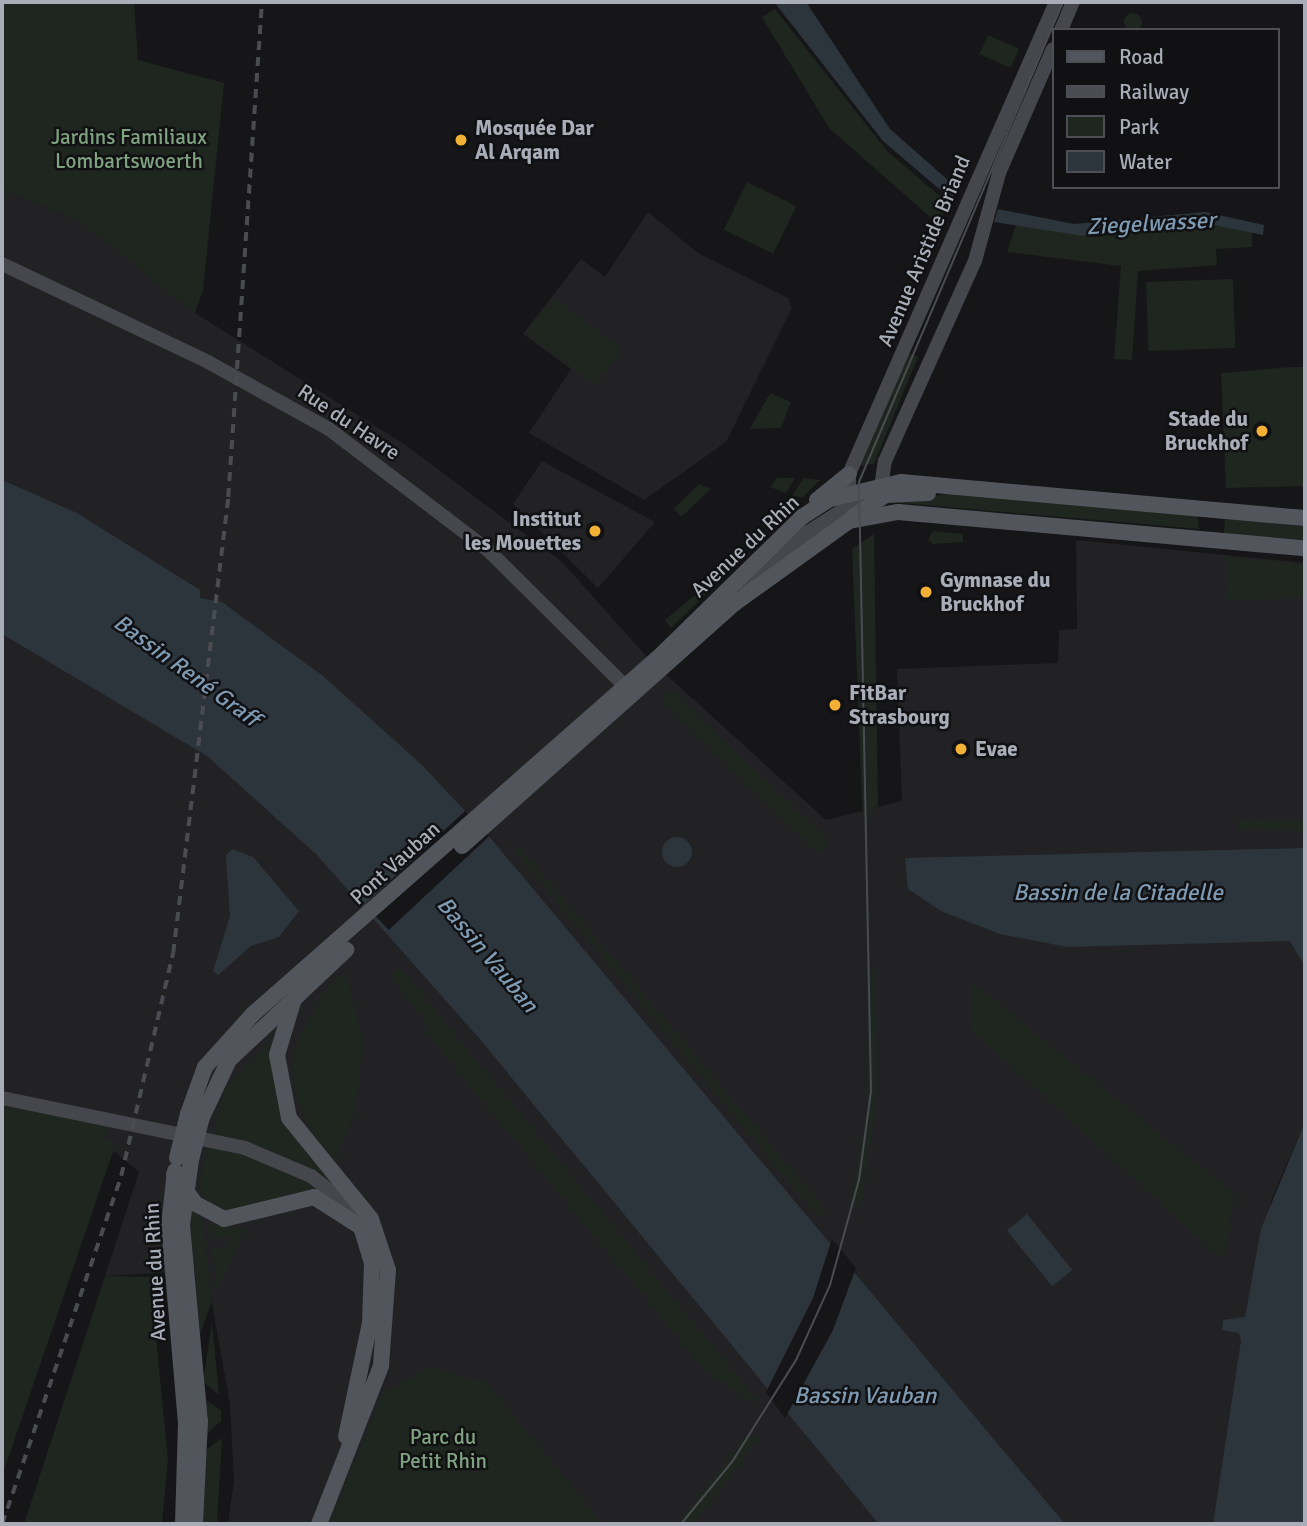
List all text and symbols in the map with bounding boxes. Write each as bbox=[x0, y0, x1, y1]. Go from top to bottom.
legend bbox=[1052, 28, 1279, 189]
text: Road bbox=[1119, 44, 1164, 70]
text: Railway bbox=[1119, 79, 1189, 105]
text: Park bbox=[1119, 114, 1159, 140]
place label: Mosquée Dar Al Arqam bbox=[475, 115, 594, 165]
park label: Jardins Familiaux Lombartswoerth bbox=[51, 124, 207, 174]
marker: Mosquée Dar Al Arqam bbox=[453, 132, 469, 148]
text: Water bbox=[1119, 149, 1172, 175]
street label: Avenue Aristide Briand bbox=[872, 152, 976, 350]
water label: Ziegelwasser bbox=[1086, 207, 1216, 241]
street label: Rue du Havre bbox=[293, 379, 405, 465]
place label: Stade du Bruckhof bbox=[1165, 406, 1248, 456]
marker: Stade du Bruckhof bbox=[1254, 423, 1270, 439]
street label: Avenue du Rhin bbox=[686, 489, 804, 603]
place label: Institut les Mouettes bbox=[465, 506, 581, 556]
marker: Institut les Mouettes bbox=[587, 523, 603, 539]
place label: Gymnase du Bruckhof bbox=[940, 567, 1050, 617]
marker: Gymnase du Bruckhof bbox=[918, 584, 934, 600]
water label: Bassin René Graff bbox=[108, 609, 264, 733]
place label: FitBar Strasbourg bbox=[849, 680, 950, 730]
marker: FitBar Strasbourg bbox=[827, 697, 843, 713]
place label: Evae bbox=[975, 736, 1018, 762]
marker: Evae bbox=[953, 741, 969, 757]
street label: Pont Vauban bbox=[345, 816, 445, 910]
water label: Bassin de la Citadelle bbox=[1013, 879, 1223, 907]
water label: Bassin Vauban bbox=[431, 892, 543, 1018]
street label: Avenue du Rhin bbox=[139, 1202, 171, 1342]
water label: Bassin Vauban bbox=[794, 1382, 936, 1410]
park label: Parc du Petit Rhin bbox=[399, 1424, 487, 1474]

